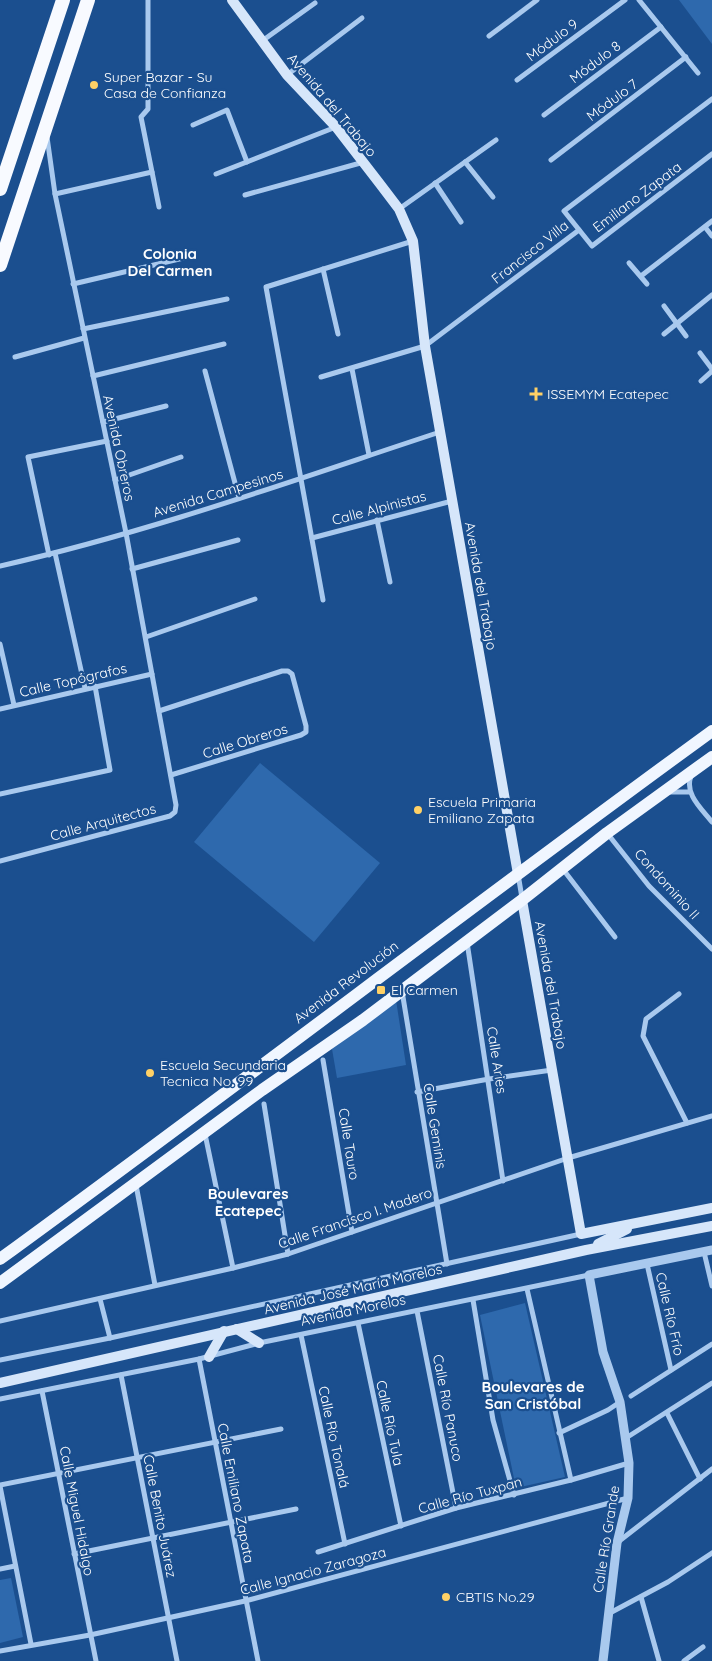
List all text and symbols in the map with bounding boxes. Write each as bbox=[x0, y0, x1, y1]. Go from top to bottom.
street label: Módulo 9 bbox=[523, 15, 581, 65]
street label: Módulo 8 bbox=[566, 37, 624, 87]
street label: Avenida del Trabajo bbox=[283, 50, 381, 160]
place label: Super Bazar - Su Casa de Confianza bbox=[104, 68, 226, 102]
street label: Módulo 7 bbox=[583, 75, 641, 125]
marker: Super Bazar - Su Casa de Confianza bbox=[88, 79, 100, 91]
street label: Emiliano Zapata bbox=[589, 158, 685, 236]
street label: Francisco Villa bbox=[488, 216, 572, 288]
district label: Colonia Del Carmen bbox=[128, 244, 212, 280]
place label: ISSEMYM Ecatepec bbox=[547, 385, 669, 403]
marker: ISSEMYM Ecatepec bbox=[529, 387, 543, 401]
street label: Avenida Obreros bbox=[99, 393, 139, 503]
street label: Avenida Campesinos bbox=[151, 465, 285, 521]
street label: Calle Alpinistas bbox=[330, 487, 428, 529]
street label: Avenida del Trabajo bbox=[461, 521, 501, 651]
street label: Calle Topógrafos bbox=[17, 659, 129, 701]
street label: Calle Obreros bbox=[200, 720, 290, 762]
place label: Escuela Primaria Emiliano Zapata bbox=[428, 793, 536, 827]
street label: Calle Arquitectos bbox=[48, 799, 158, 845]
marker: Escuela Primaria Emiliano Zapata bbox=[412, 804, 424, 816]
street label: Condominio II bbox=[631, 845, 703, 923]
street label: Avenida del Trabajo bbox=[531, 920, 571, 1050]
street label: Avenida Revolución bbox=[290, 937, 402, 1027]
place label: El Carmen bbox=[391, 981, 458, 999]
marker: El Carmen bbox=[375, 984, 387, 996]
street label: Calle Aries bbox=[483, 1025, 511, 1095]
place label: Escuela Secundaria Tecnica No. 99 bbox=[160, 1056, 286, 1090]
marker: Escuela Secundaria Tecnica No. 99 bbox=[144, 1067, 156, 1079]
street label: Calle Geminis bbox=[419, 1082, 451, 1170]
street label: Calle Tauro bbox=[334, 1107, 364, 1181]
street label: Calle Francisco I. Madero bbox=[276, 1183, 434, 1253]
district label: Boulevares Ecatepec bbox=[208, 1184, 288, 1220]
street label: Avenida José María Morelos bbox=[262, 1260, 444, 1318]
street label: Calle Río Frío bbox=[652, 1271, 688, 1357]
street label: Avenida Morelos bbox=[299, 1290, 407, 1330]
street label: Calle Río Panuco bbox=[429, 1353, 467, 1463]
district label: Boulevares de San Cristóbal bbox=[481, 1377, 585, 1413]
street label: Calle Río Tula bbox=[372, 1379, 408, 1467]
street label: Calle Río Tonalá bbox=[314, 1384, 354, 1490]
street label: Calle Emiliano Zapata bbox=[214, 1422, 258, 1564]
street label: Calle Miguel Hidalgo bbox=[56, 1445, 98, 1577]
street label: Calle Benito Juárez bbox=[139, 1453, 181, 1579]
street label: Calle Río Tuxpan bbox=[416, 1472, 524, 1518]
street label: Calle Río Grande bbox=[589, 1484, 623, 1594]
street label: Calle Ignacio Zaragoza bbox=[238, 1543, 388, 1599]
place label: CBTIS No.29 bbox=[456, 1588, 535, 1606]
marker: CBTIS No.29 bbox=[440, 1591, 452, 1603]

